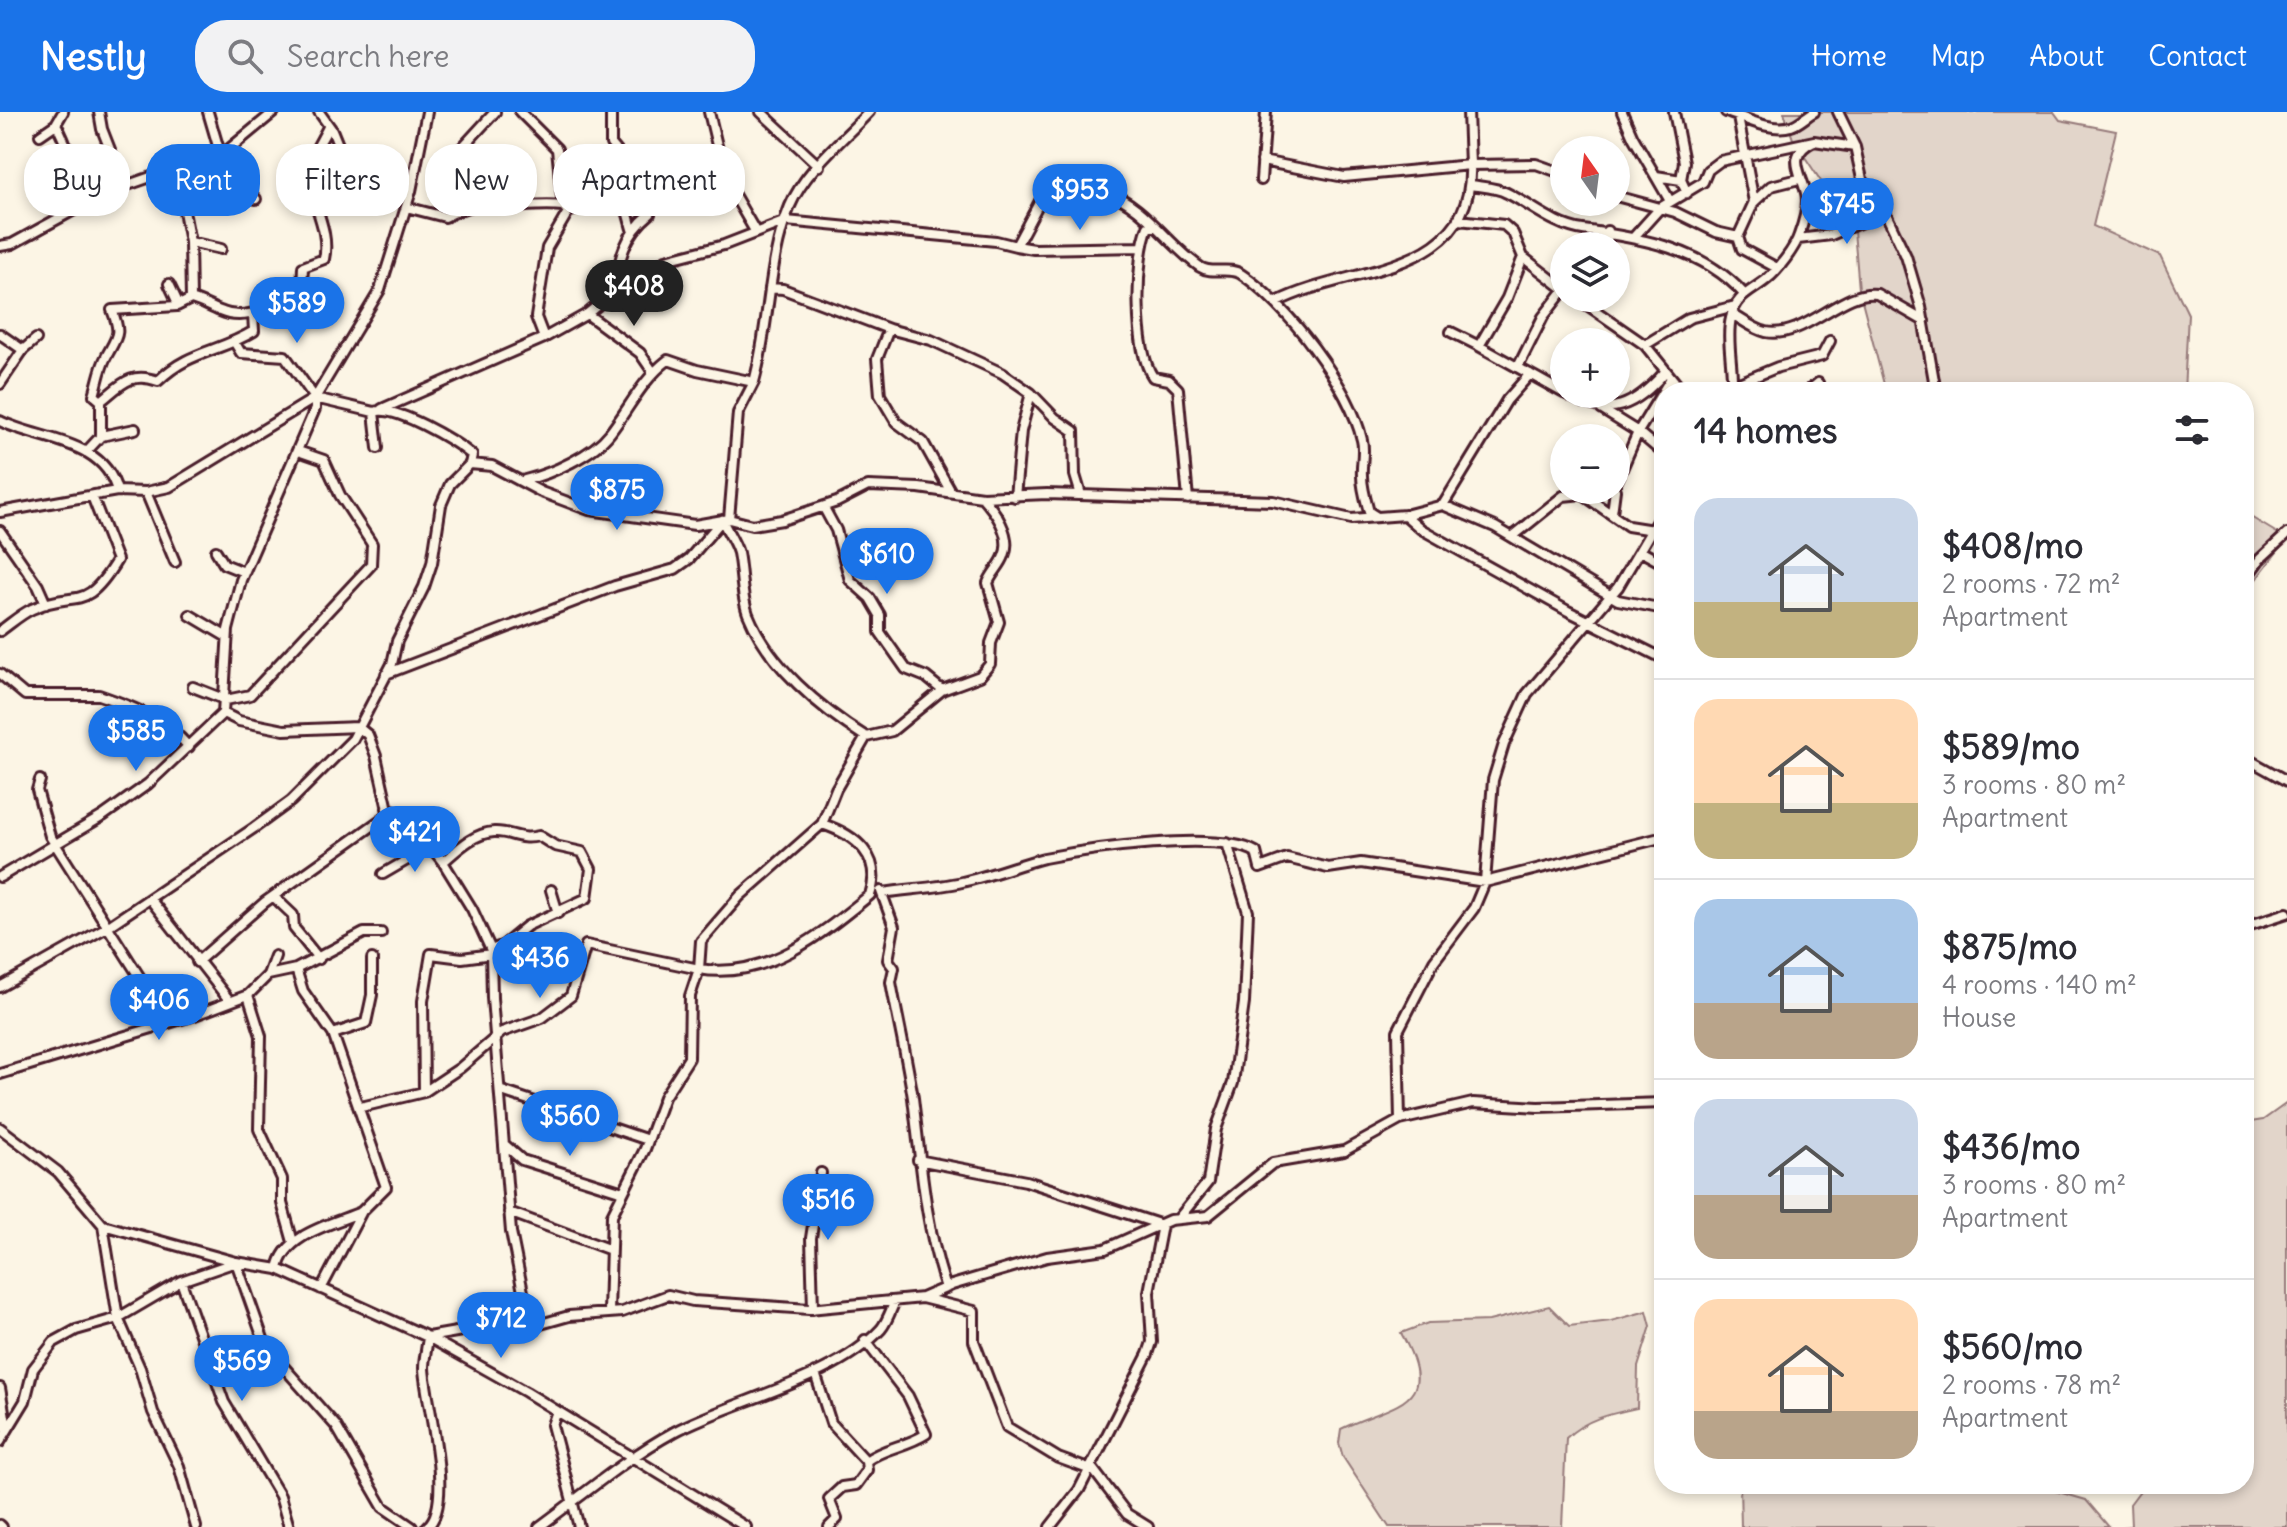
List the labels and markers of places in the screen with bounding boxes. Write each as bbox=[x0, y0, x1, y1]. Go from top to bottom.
pin: $953 bbox=[1033, 164, 1127, 232]
pin: $745 bbox=[1800, 178, 1894, 246]
pin: $408 bbox=[587, 260, 681, 328]
pin: $589 bbox=[250, 277, 344, 345]
pin: $875 bbox=[570, 464, 664, 532]
pin: $610 bbox=[840, 528, 934, 596]
pin: $585 bbox=[89, 705, 183, 773]
pin: $421 bbox=[368, 806, 462, 874]
pin: $436 bbox=[493, 932, 587, 1000]
pin: $406 bbox=[112, 974, 206, 1042]
pin: $560 bbox=[523, 1090, 617, 1158]
pin: $516 bbox=[781, 1174, 875, 1242]
pin: $712 bbox=[454, 1292, 548, 1360]
pin: $569 bbox=[195, 1335, 289, 1403]

